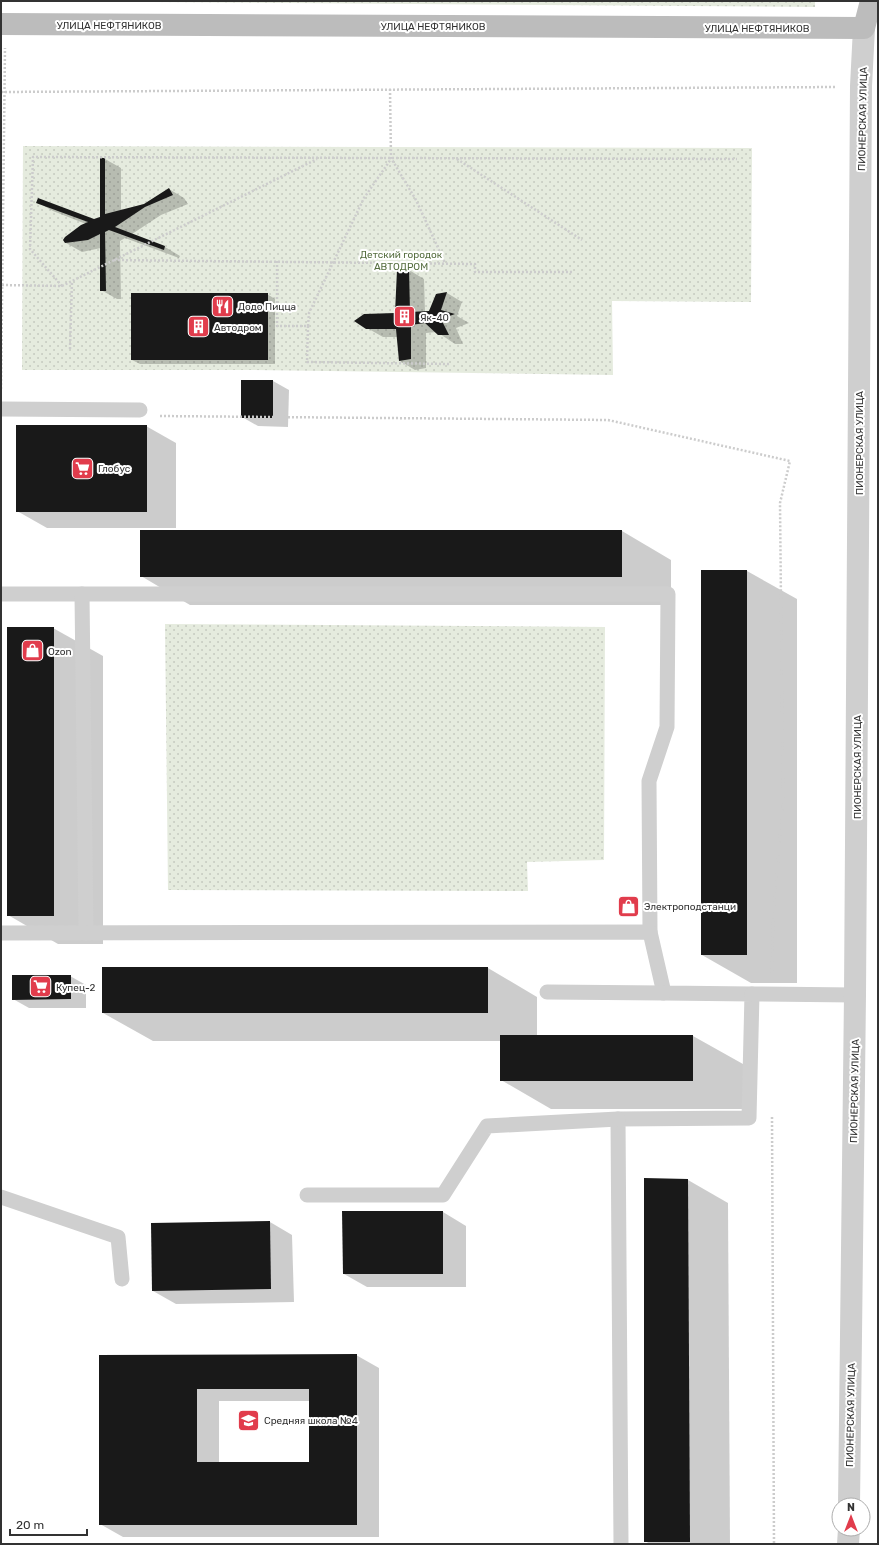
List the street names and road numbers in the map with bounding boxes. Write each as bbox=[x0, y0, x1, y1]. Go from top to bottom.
street label: УЛИЦА НЕФТЯНИКОВ bbox=[57, 20, 162, 32]
street label: УЛИЦА НЕФТЯНИКОВ bbox=[381, 21, 486, 33]
street label: УЛИЦА НЕФТЯНИКОВ bbox=[705, 23, 810, 35]
street label: ПИОНЕРСКАЯ УЛИЦА bbox=[856, 67, 870, 171]
street label: ПИОНЕРСКАЯ УЛИЦА bbox=[854, 391, 866, 495]
street label: ПИОНЕРСКАЯ УЛИЦА bbox=[852, 715, 864, 819]
street label: ПИОНЕРСКАЯ УЛИЦА bbox=[848, 1039, 862, 1143]
street label: ПИОНЕРСКАЯ УЛИЦА bbox=[844, 1363, 858, 1467]

